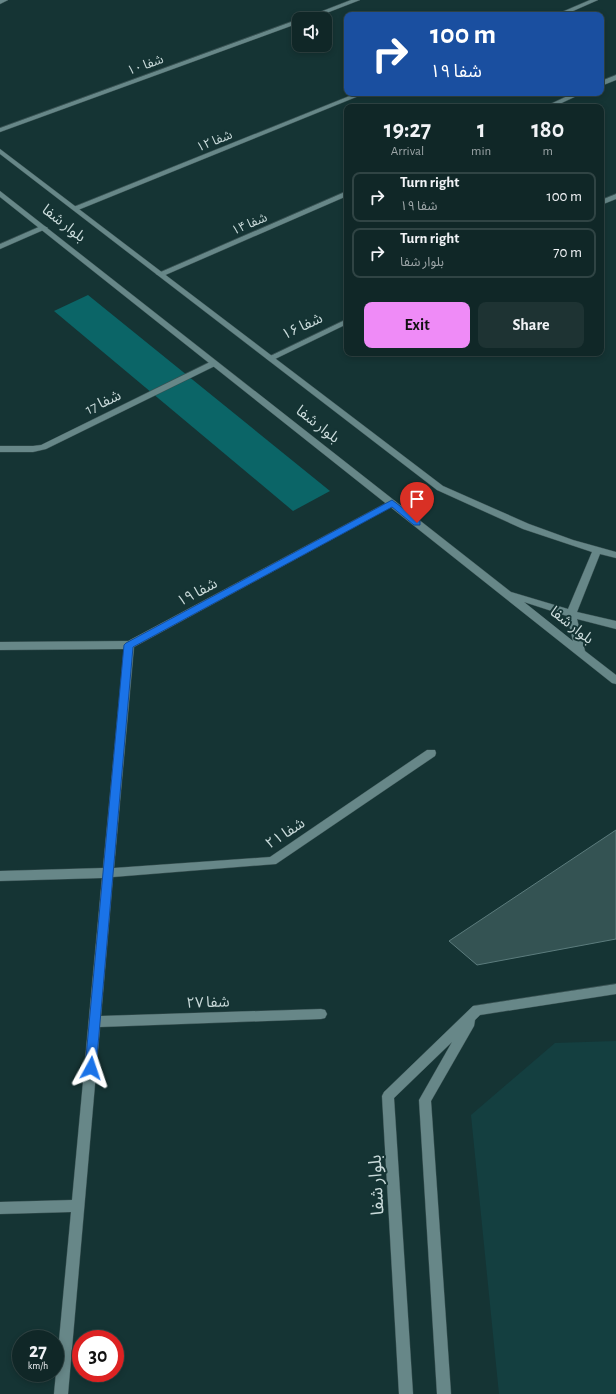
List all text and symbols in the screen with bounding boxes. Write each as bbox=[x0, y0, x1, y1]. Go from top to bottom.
map controls bbox=[292, 12, 332, 52]
button: sound bbox=[292, 12, 332, 52]
text: 100 m bbox=[430, 21, 496, 49]
icon: right bbox=[364, 28, 416, 80]
street label: شفا ۱۰ bbox=[126, 53, 165, 78]
text: شفا ۱۹ bbox=[430, 63, 482, 81]
text: 19:27 bbox=[384, 118, 431, 142]
text: 1 bbox=[477, 118, 486, 142]
text: 180 bbox=[531, 118, 564, 142]
street label: شفا ۱۲ bbox=[195, 128, 234, 154]
text: Arrival bbox=[391, 145, 424, 158]
text: min bbox=[471, 145, 491, 158]
text: m bbox=[542, 145, 553, 158]
text: Turn right bbox=[400, 175, 459, 190]
icon: right bbox=[366, 186, 388, 208]
text: 100 m bbox=[547, 189, 582, 204]
text: شفا ۱۹ bbox=[400, 200, 437, 213]
street label: بلوار شفا bbox=[38, 202, 88, 246]
street label: شفا ۱۴ bbox=[230, 211, 269, 238]
text: Turn right bbox=[400, 231, 459, 246]
icon: right bbox=[366, 242, 388, 264]
text: 70 m bbox=[553, 245, 582, 260]
text: بلوار شفا bbox=[400, 256, 444, 269]
button: Exit bbox=[364, 302, 470, 348]
button: Share bbox=[478, 302, 584, 348]
street label: شفا ۱۶ bbox=[279, 310, 325, 342]
street label: شفا 17 bbox=[83, 387, 124, 417]
street label: بلوار شفا bbox=[292, 403, 342, 447]
pin bbox=[400, 482, 434, 523]
icon: arrive bbox=[406, 488, 428, 510]
street label: شفا ۱۹ bbox=[175, 576, 220, 609]
street label: بلوار شفا bbox=[546, 604, 596, 648]
street label: شفا ۲۱ bbox=[263, 815, 308, 851]
street label: شفا ۲۷ bbox=[186, 994, 230, 1011]
position arrow bbox=[70, 1047, 112, 1089]
street label: بلوار شفا bbox=[366, 1154, 389, 1216]
speed limit sign: 30 bbox=[72, 1330, 124, 1382]
text: 27 bbox=[29, 1341, 47, 1361]
text: km/h bbox=[28, 1361, 48, 1371]

